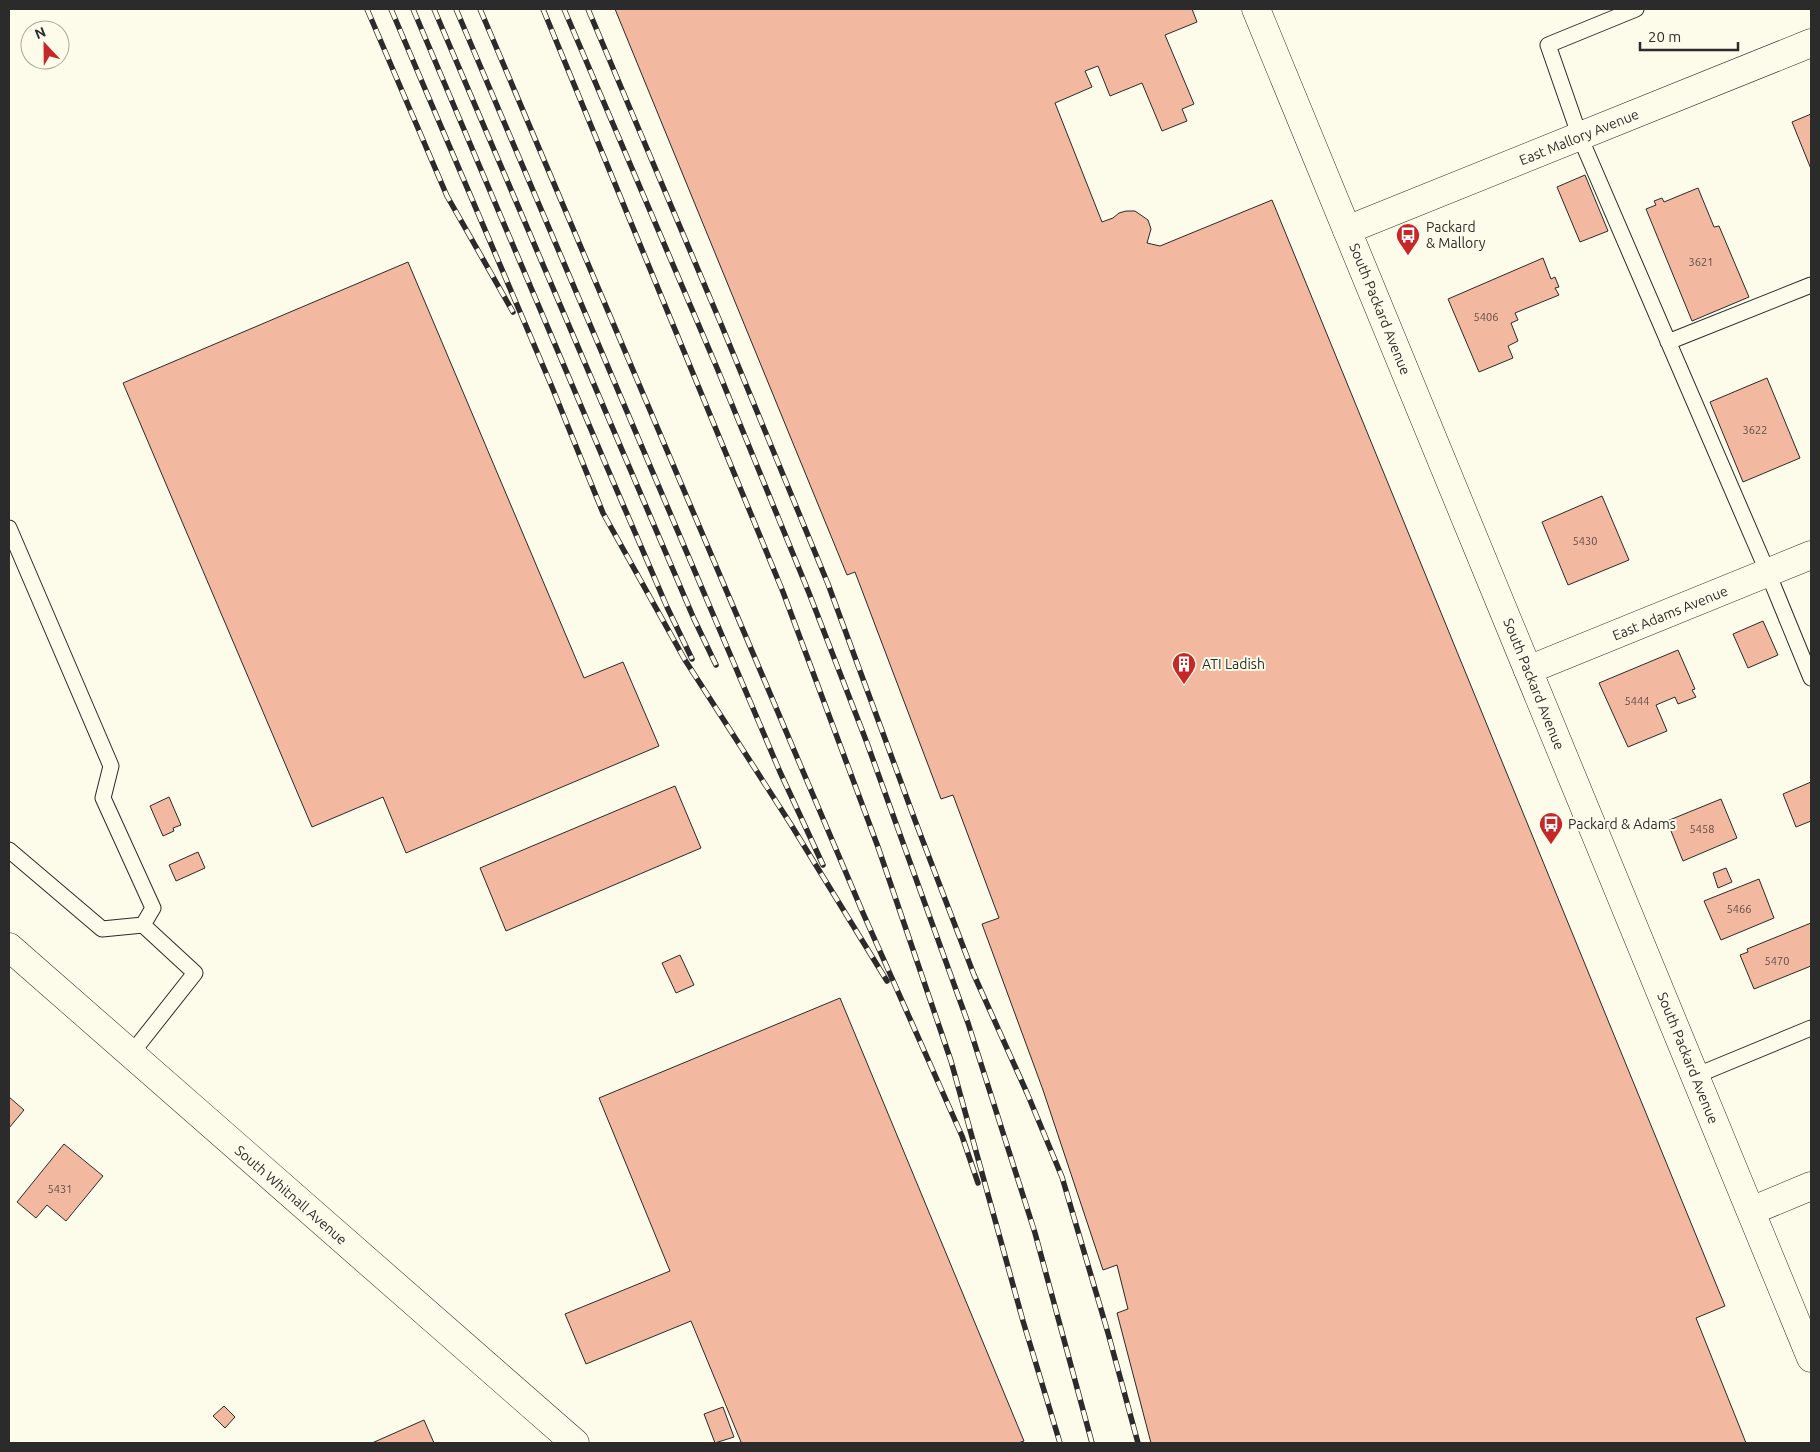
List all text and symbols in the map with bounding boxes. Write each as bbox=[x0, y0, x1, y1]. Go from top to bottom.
north arrow bbox=[20, 20, 70, 70]
scale bar bbox=[1640, 20, 1738, 52]
text: N bbox=[32, 24, 48, 42]
text: 20 m bbox=[1648, 28, 1681, 45]
street label: East Mallory Avenue bbox=[1517, 106, 1641, 168]
place label: Packard & Mallory bbox=[1426, 219, 1486, 251]
bus stop icon: Packard & Mallory bbox=[1395, 222, 1421, 256]
street label: South Packard Avenue bbox=[1346, 241, 1414, 377]
house number: 3621 bbox=[1689, 256, 1713, 268]
house number: 5406 bbox=[1474, 311, 1498, 323]
house number: 3622 bbox=[1743, 424, 1767, 436]
house number: 5430 bbox=[1573, 535, 1597, 547]
street label: East Adams Avenue bbox=[1610, 583, 1730, 643]
street label: South Packard Avenue bbox=[1500, 616, 1568, 752]
building icon: ATI Ladish bbox=[1171, 651, 1197, 685]
place label: ATI Ladish bbox=[1202, 656, 1265, 672]
house number: 5444 bbox=[1625, 695, 1649, 707]
bus stop icon: Packard & Adams bbox=[1538, 811, 1564, 845]
place label: Packard & Adams bbox=[1568, 816, 1676, 832]
house number: 5458 bbox=[1690, 823, 1714, 835]
house number: 5466 bbox=[1727, 903, 1751, 915]
house number: 5470 bbox=[1765, 955, 1789, 967]
street label: South Packard Avenue bbox=[1654, 990, 1722, 1126]
street label: South Whitnall Avenue bbox=[232, 1142, 350, 1248]
house number: 5431 bbox=[48, 1183, 72, 1195]

